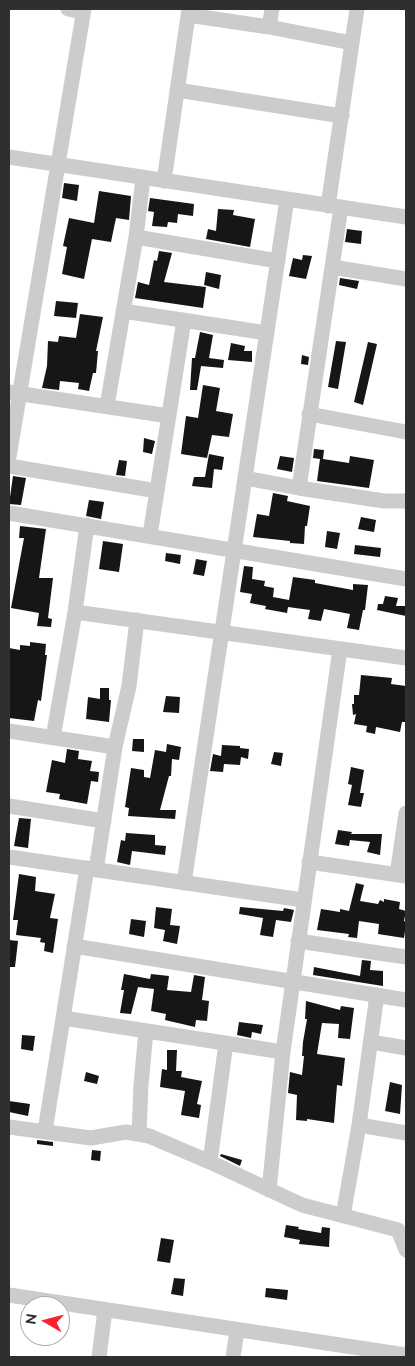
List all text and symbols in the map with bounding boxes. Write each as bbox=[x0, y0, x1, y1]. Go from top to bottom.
north arrow bbox=[20, 1296, 70, 1346]
text: N bbox=[22, 1313, 40, 1325]

